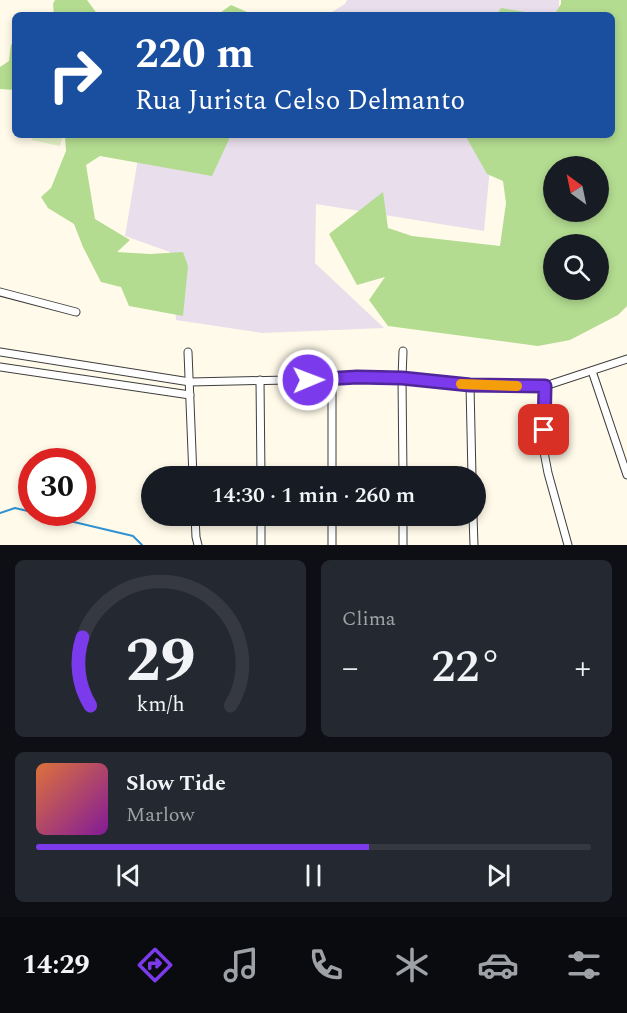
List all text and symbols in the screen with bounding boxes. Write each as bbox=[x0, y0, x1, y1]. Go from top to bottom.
text: 220 m bbox=[135, 23, 254, 86]
icon: right bbox=[36, 36, 114, 114]
text: Rua Jurista Celso Delmanto bbox=[135, 80, 465, 122]
north arrow bbox=[543, 156, 609, 222]
map controls bbox=[543, 156, 609, 300]
button: search bbox=[543, 234, 609, 300]
position arrow bbox=[276, 348, 340, 412]
pin bbox=[518, 404, 569, 455]
icon: arrive bbox=[527, 413, 560, 446]
speed limit sign: 30 bbox=[18, 448, 96, 526]
text: 14:30 · 1 min · 260 m bbox=[212, 479, 415, 512]
text: Clima bbox=[342, 604, 396, 634]
text: 29 bbox=[125, 614, 196, 709]
text: 22° bbox=[431, 633, 502, 702]
text: − bbox=[342, 643, 359, 693]
text: + bbox=[575, 643, 591, 693]
text: km/h bbox=[136, 688, 185, 721]
text: Slow Tide bbox=[126, 767, 226, 800]
text: Marlow bbox=[126, 800, 195, 830]
icon: previous bbox=[112, 859, 145, 892]
icon: pause bbox=[297, 859, 330, 892]
icon: next bbox=[482, 859, 515, 892]
text: 14:29 bbox=[22, 944, 90, 986]
icon: directions bbox=[134, 944, 176, 986]
icon: music bbox=[220, 944, 262, 986]
icon: phone bbox=[305, 944, 347, 986]
icon: climate bbox=[391, 944, 433, 986]
icon: car bbox=[477, 944, 519, 986]
icon: filters bbox=[563, 944, 605, 986]

